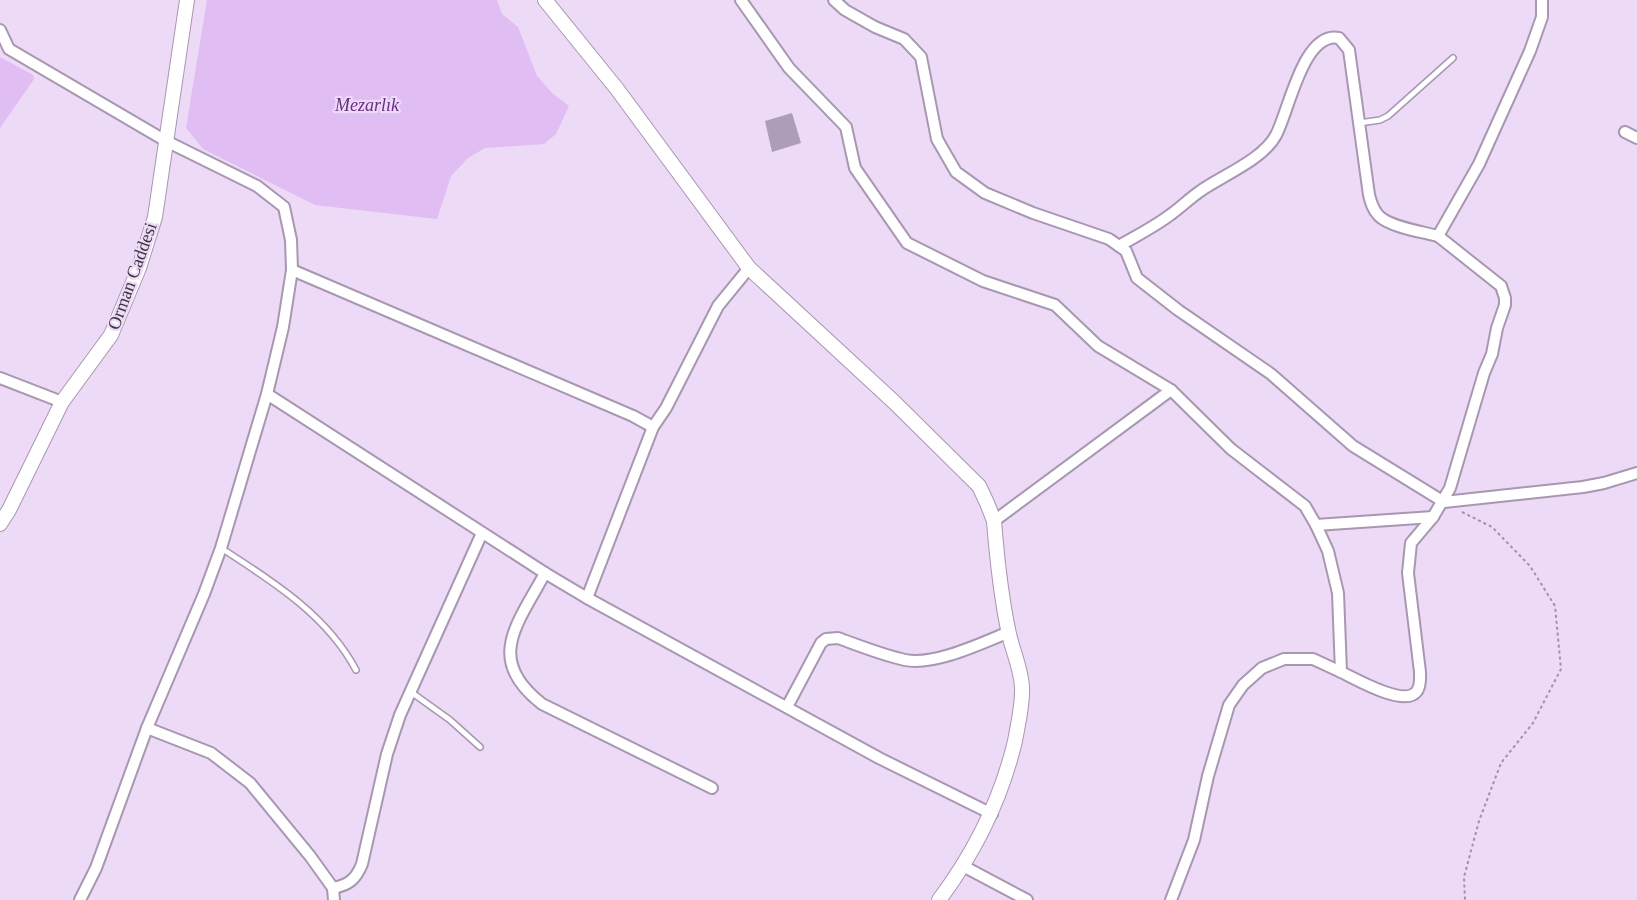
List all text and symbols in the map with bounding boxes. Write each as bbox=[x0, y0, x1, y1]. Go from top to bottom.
park label: Mezarlık bbox=[334, 95, 400, 115]
street label: Orman Caddesi bbox=[103, 220, 161, 332]

